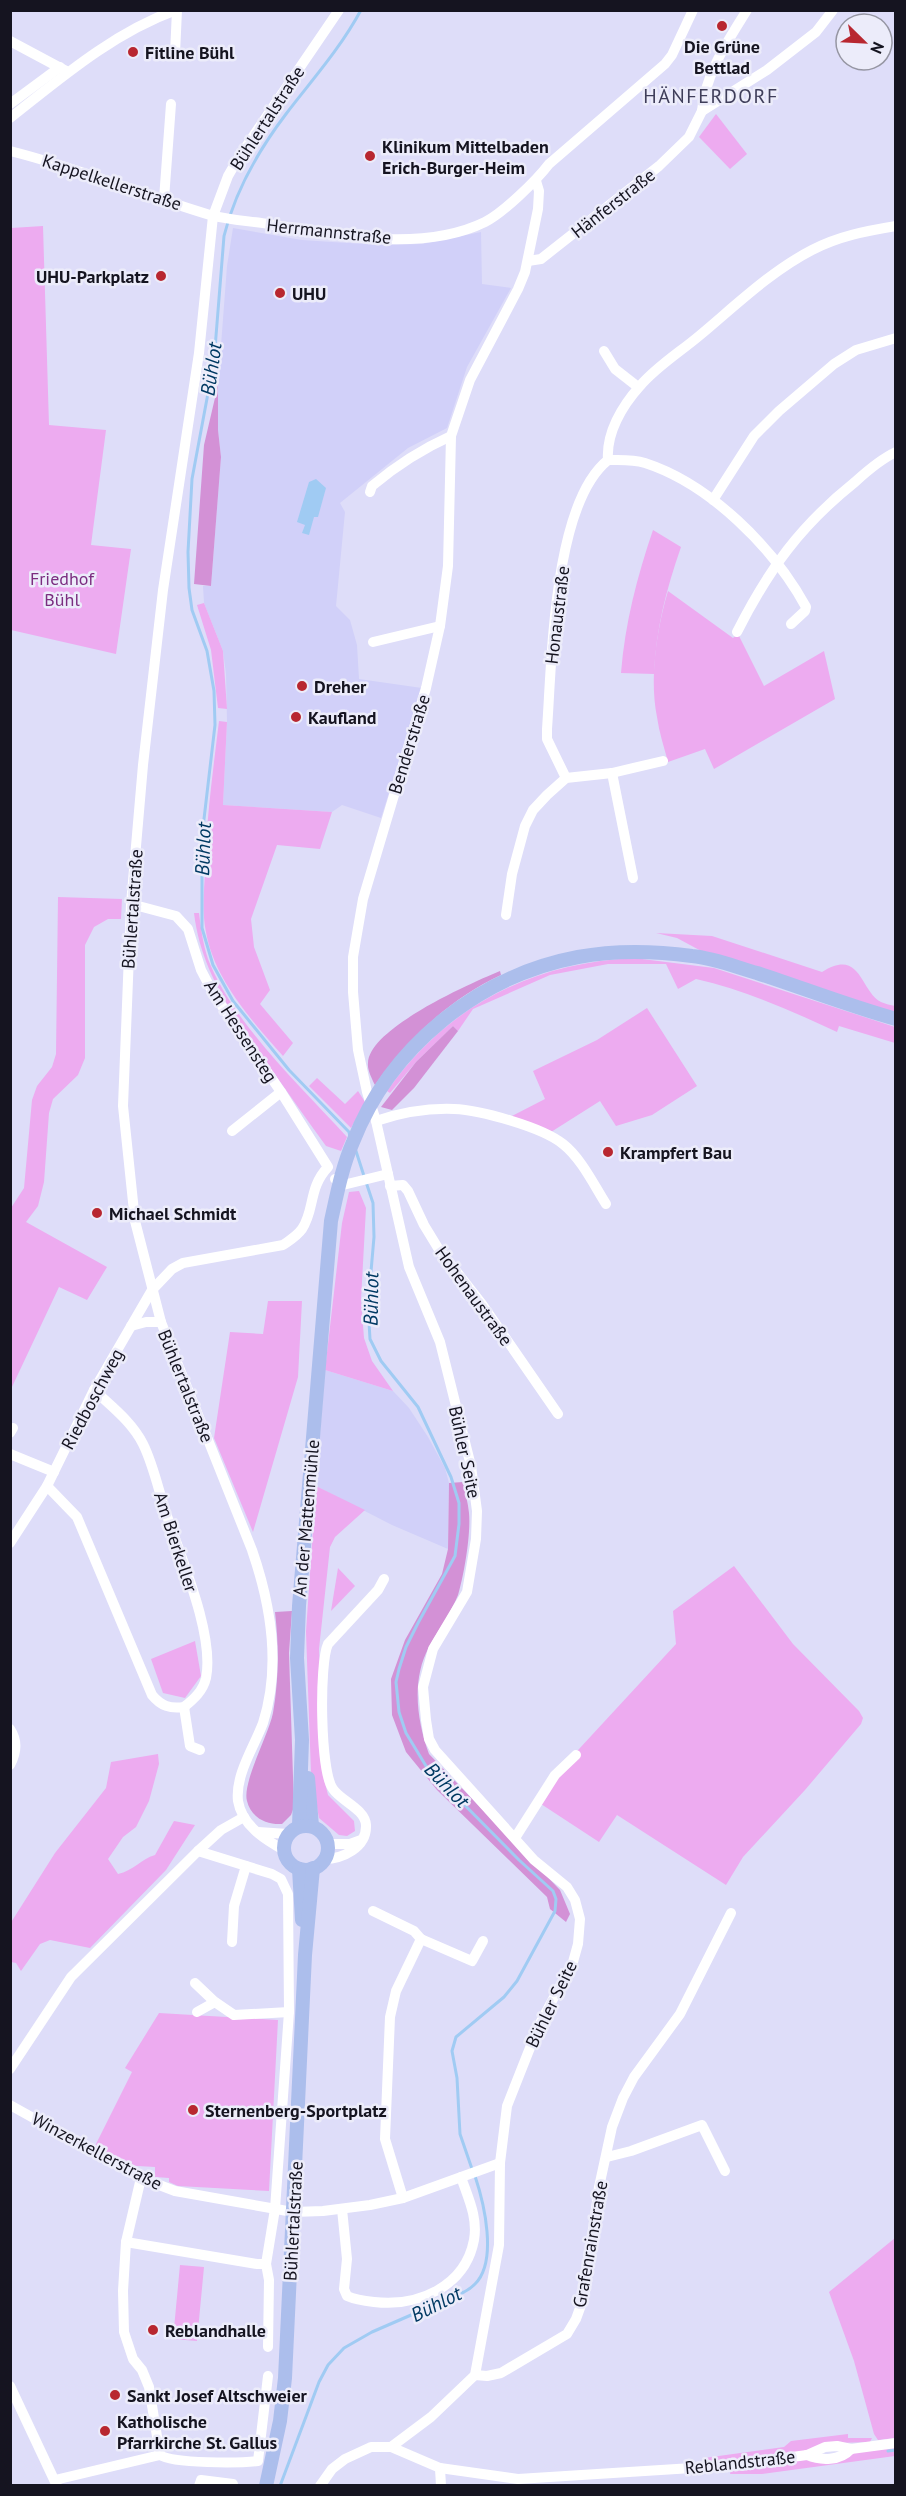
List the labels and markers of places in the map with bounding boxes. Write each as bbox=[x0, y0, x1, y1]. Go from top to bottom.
marker: Die Grüne Bettlad bbox=[715, 19, 729, 33]
place label: Die Grüne Bettlad bbox=[684, 35, 760, 79]
place label: Fitline Bühl bbox=[145, 41, 235, 64]
marker: Fitline Bühl bbox=[126, 45, 140, 59]
place label: Klinikum Mittelbaden Erich-Burger-Heim bbox=[382, 135, 549, 179]
marker: Klinikum Mittelbaden Erich-Burger-Heim bbox=[363, 149, 377, 163]
place label: UHU-Parkplatz bbox=[36, 265, 149, 288]
marker: UHU-Parkplatz bbox=[154, 269, 168, 283]
place label: UHU bbox=[292, 282, 326, 305]
marker: UHU bbox=[273, 286, 287, 300]
place label: Dreher bbox=[314, 675, 367, 698]
marker: Dreher bbox=[295, 679, 309, 693]
place label: Kaufland bbox=[308, 706, 377, 729]
marker: Kaufland bbox=[289, 710, 303, 724]
place label: Krampfert Bau bbox=[620, 1141, 732, 1164]
marker: Krampfert Bau bbox=[601, 1145, 615, 1159]
place label: Michael Schmidt bbox=[109, 1202, 237, 1225]
marker: Michael Schmidt bbox=[90, 1206, 104, 1220]
place label: Sternenberg-Sportplatz bbox=[205, 2099, 387, 2122]
marker: Sternenberg-Sportplatz bbox=[186, 2103, 200, 2117]
place label: Reblandhalle bbox=[165, 2319, 266, 2342]
marker: Reblandhalle bbox=[146, 2323, 160, 2337]
place label: Sankt Josef Altschweier bbox=[127, 2384, 308, 2407]
marker: Sankt Josef Altschweier bbox=[108, 2388, 122, 2402]
place label: Katholische Pfarrkirche St. Gallus bbox=[117, 2410, 277, 2454]
marker: Katholische Pfarrkirche St. Gallus bbox=[98, 2424, 112, 2438]

